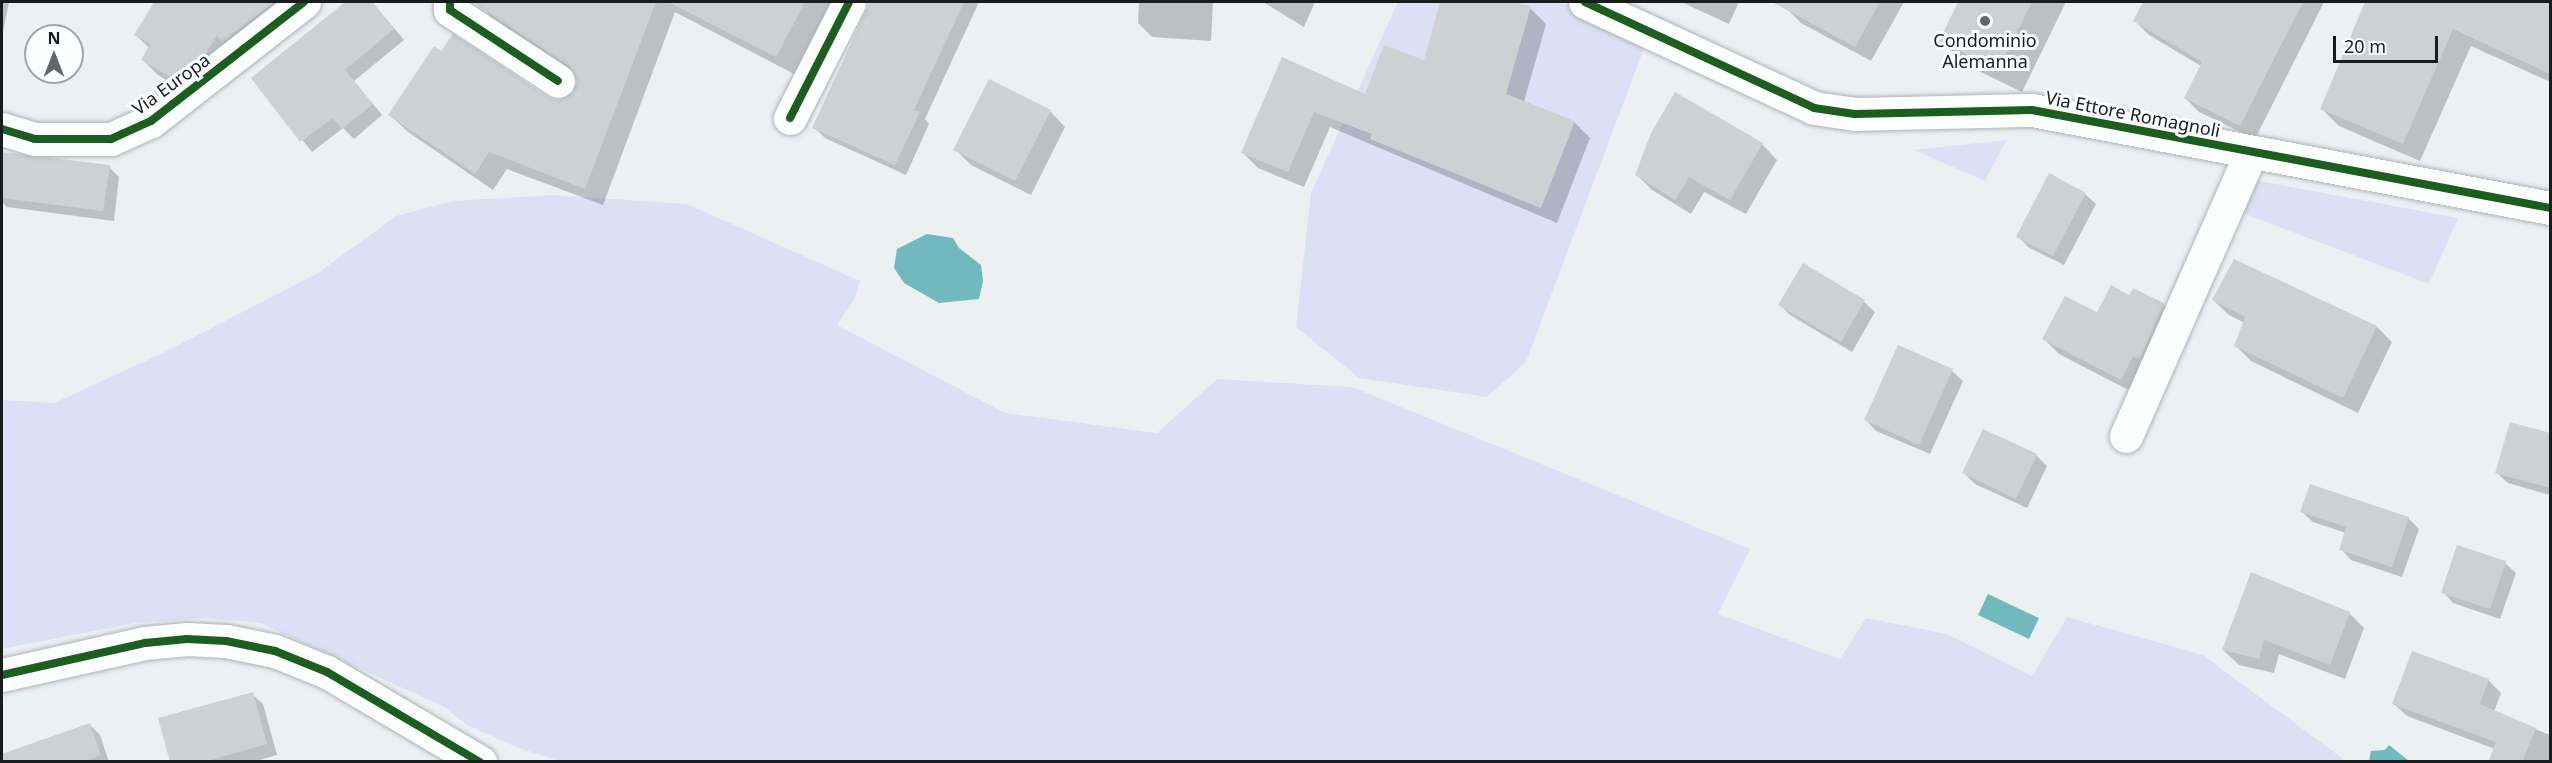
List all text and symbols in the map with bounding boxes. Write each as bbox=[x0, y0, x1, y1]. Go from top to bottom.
marker: Condominio Alemanna bbox=[1978, 14, 1992, 28]
north arrow bbox=[24, 24, 84, 84]
scale bar bbox=[2336, 24, 2441, 62]
text: N bbox=[47, 27, 61, 49]
place label: Condominio Alemanna bbox=[1933, 30, 2037, 72]
text: 20 m bbox=[2344, 34, 2386, 58]
street label: Via Europa bbox=[128, 49, 214, 119]
street label: Via Ettore Romagnoli bbox=[2044, 86, 2222, 142]

